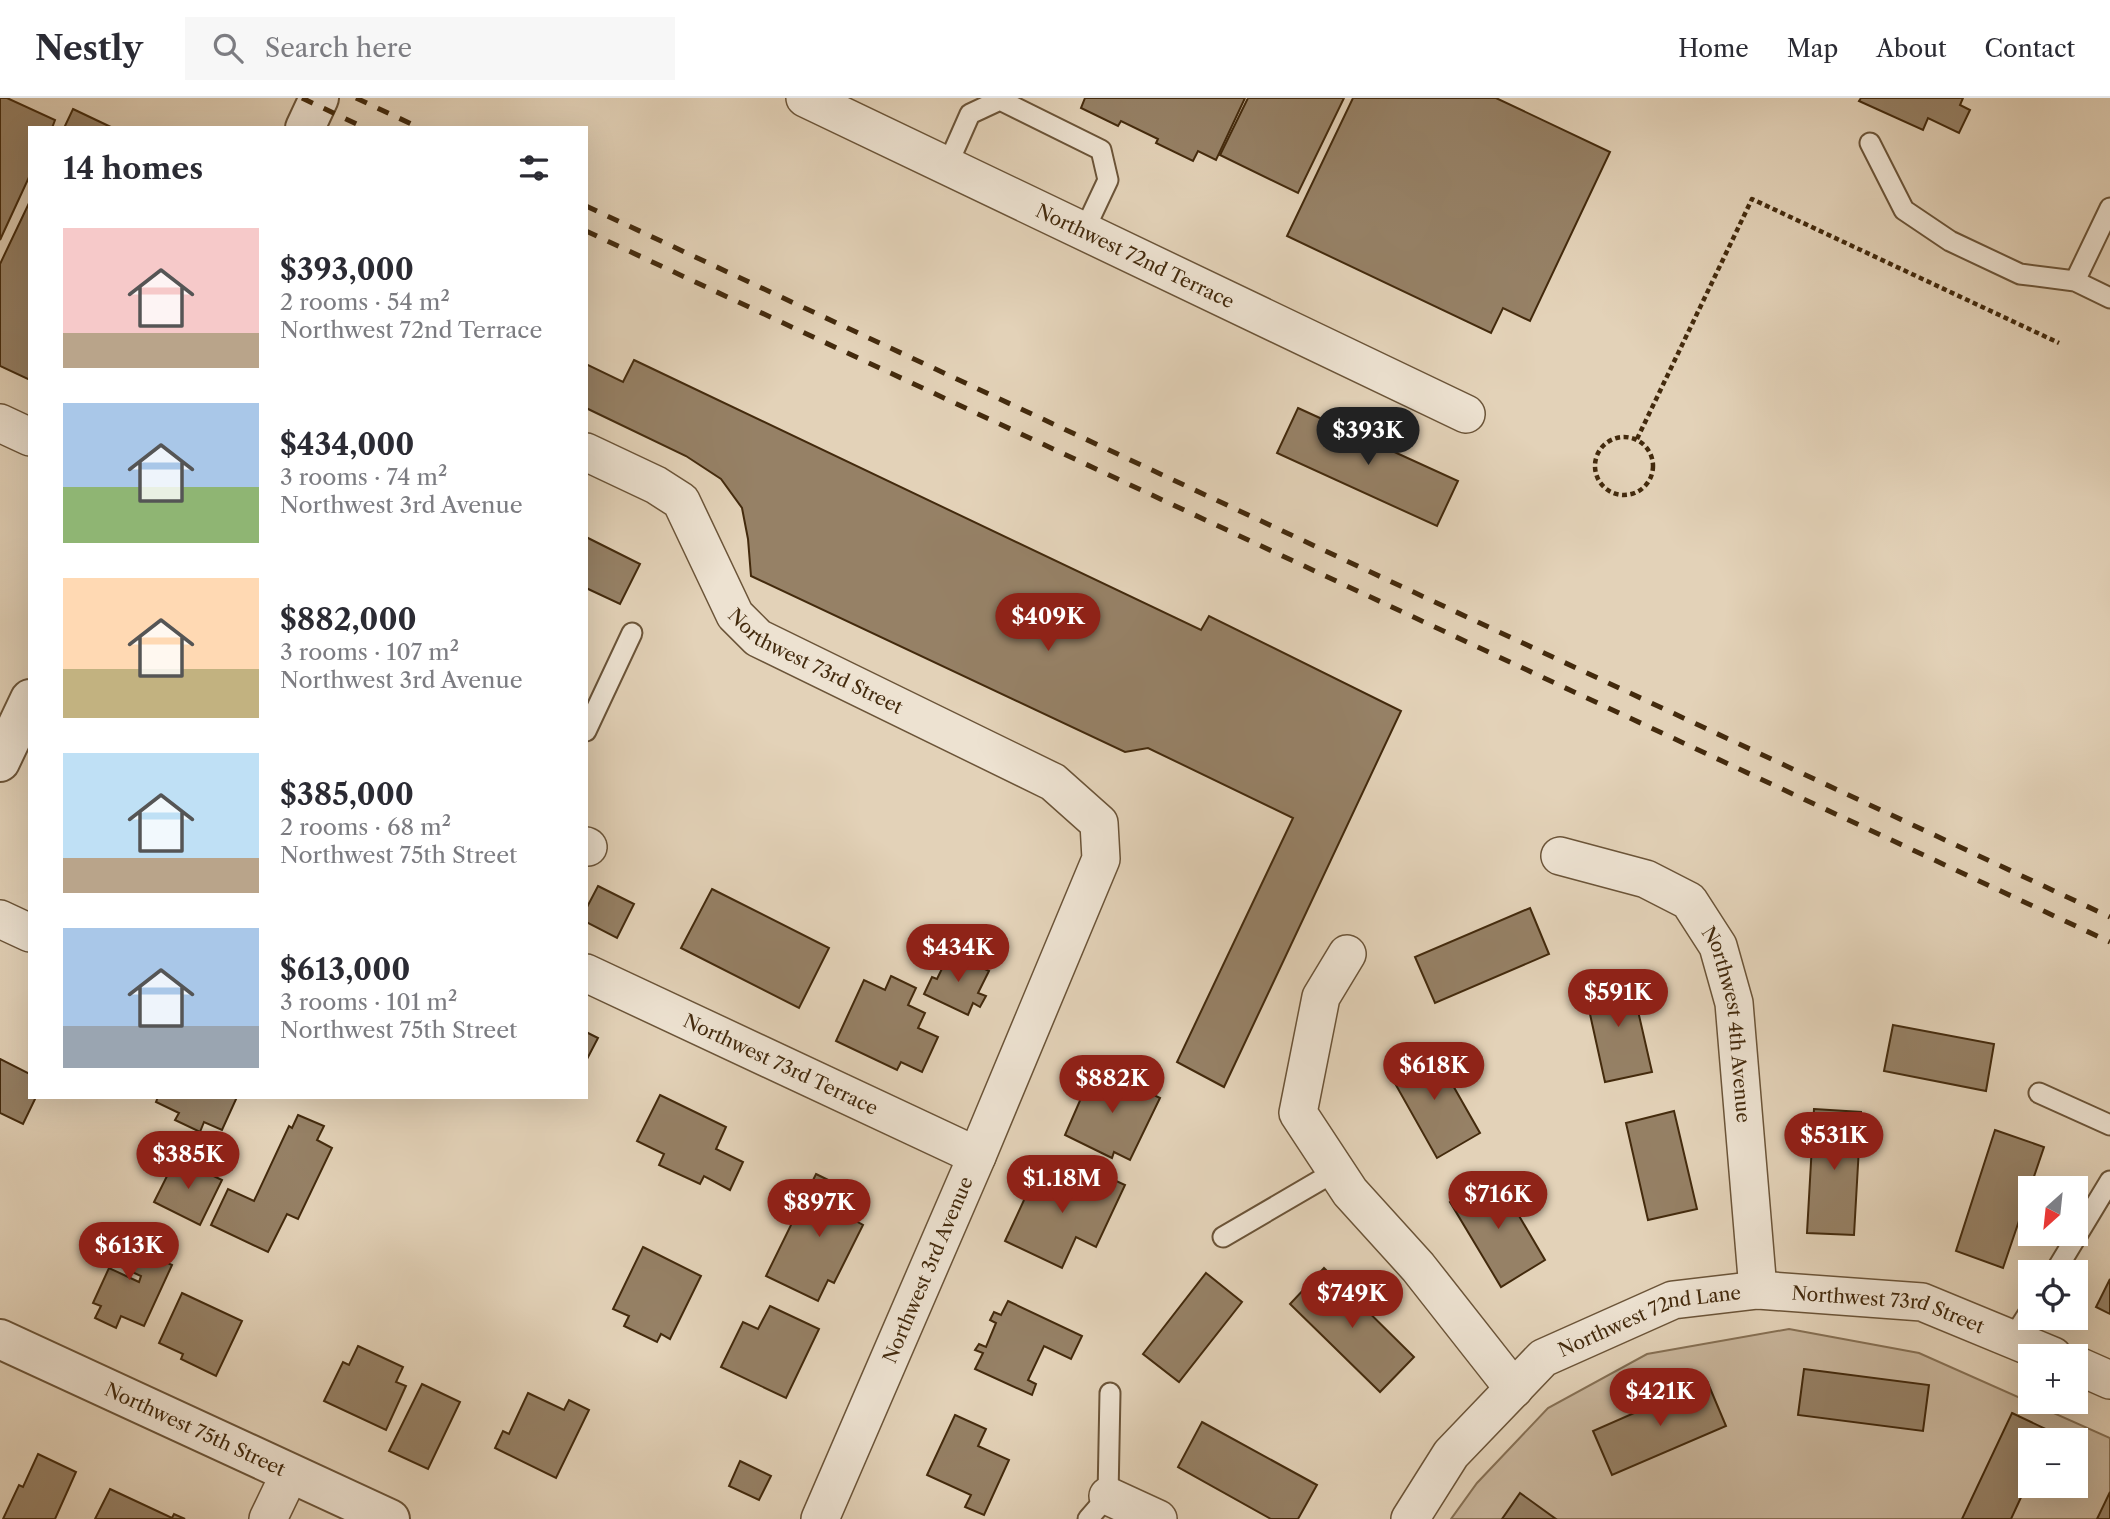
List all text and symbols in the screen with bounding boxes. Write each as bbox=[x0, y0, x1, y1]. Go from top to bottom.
search box bbox=[185, 17, 675, 80]
text: Nestly bbox=[35, 28, 143, 69]
icon: search bbox=[209, 29, 247, 67]
text: Search here bbox=[265, 32, 412, 64]
text: Home bbox=[1678, 34, 1749, 63]
text: Map bbox=[1787, 34, 1838, 63]
text: About bbox=[1876, 34, 1947, 63]
text: Contact bbox=[1985, 34, 2075, 63]
icon: filters bbox=[515, 149, 553, 187]
text: 14 homes bbox=[63, 150, 203, 187]
street label: Northwest 72nd Terrace bbox=[1032, 199, 1238, 313]
text: $393,000 bbox=[280, 251, 414, 288]
icon: home bbox=[119, 256, 203, 340]
text: 2 rooms · 54 m² bbox=[280, 288, 450, 316]
text: Northwest 72nd Terrace bbox=[280, 316, 542, 344]
pin: $393K bbox=[1319, 408, 1417, 467]
text: $393K bbox=[1333, 416, 1403, 444]
text: $434,000 bbox=[280, 426, 414, 463]
icon: home bbox=[119, 431, 203, 515]
text: 3 rooms · 74 m² bbox=[280, 463, 447, 491]
text: Northwest 3rd Avenue bbox=[280, 491, 523, 519]
pin: $409K bbox=[999, 594, 1097, 653]
text: $882,000 bbox=[280, 601, 417, 638]
text: $409K bbox=[1011, 602, 1085, 630]
street label: Northwest 73rd Street bbox=[724, 604, 907, 719]
icon: home bbox=[119, 606, 203, 690]
text: 3 rooms · 107 m² bbox=[280, 638, 459, 666]
text: Northwest 3rd Avenue bbox=[280, 666, 523, 694]
text: $385,000 bbox=[280, 776, 414, 813]
icon: home bbox=[119, 781, 203, 865]
text: 2 rooms · 68 m² bbox=[280, 813, 451, 841]
text: Northwest 75th Street bbox=[280, 841, 517, 869]
street label: Northwest 4th Avenue bbox=[1697, 922, 1755, 1124]
pin: $434K bbox=[909, 924, 1007, 984]
text: $434K bbox=[922, 933, 994, 961]
text: $613,000 bbox=[280, 951, 410, 988]
icon: home bbox=[119, 956, 203, 1040]
pin: $591K bbox=[1569, 970, 1667, 1029]
text: $591K bbox=[1584, 978, 1652, 1006]
text: 3 rooms · 101 m² bbox=[280, 988, 457, 1016]
street label: Northwest 73rd Terrace bbox=[680, 1009, 882, 1120]
text: Northwest 75th Street bbox=[280, 1016, 517, 1044]
pin: $618K bbox=[1385, 1042, 1483, 1102]
text: $618K bbox=[1399, 1051, 1469, 1079]
pin: $882K bbox=[1063, 1056, 1161, 1115]
text: $882K bbox=[1075, 1064, 1149, 1092]
pin: $531K bbox=[1785, 1112, 1883, 1172]
text: $531K bbox=[1800, 1121, 1868, 1149]
pin: $385K bbox=[139, 1132, 237, 1191]
text: $385K bbox=[152, 1140, 224, 1168]
pin: $1.18M bbox=[1005, 1156, 1119, 1215]
text: $1.18M bbox=[1023, 1164, 1101, 1192]
pin: $716K bbox=[1449, 1172, 1547, 1231]
street label: Northwest 3rd Avenue bbox=[878, 1173, 978, 1367]
north arrow bbox=[2018, 1176, 2088, 1246]
map controls bbox=[2018, 1176, 2088, 1498]
pin: $897K bbox=[770, 1180, 868, 1239]
text: $716K bbox=[1464, 1180, 1532, 1208]
text: $897K bbox=[783, 1188, 855, 1216]
pin: $613K bbox=[80, 1222, 178, 1282]
text: $613K bbox=[95, 1231, 163, 1259]
button: locate bbox=[2018, 1260, 2088, 1330]
pin: $749K bbox=[1303, 1270, 1401, 1330]
text: $749K bbox=[1317, 1279, 1387, 1307]
street label: Northwest 72nd Lane bbox=[1555, 1281, 1742, 1361]
street label: Northwest 73rd Street bbox=[1791, 1281, 1988, 1338]
button: + bbox=[2018, 1344, 2088, 1414]
pin: $421K bbox=[1611, 1368, 1709, 1428]
text: $421K bbox=[1626, 1377, 1694, 1405]
street label: Northwest 75th Street bbox=[101, 1378, 289, 1481]
button: − bbox=[2018, 1428, 2088, 1498]

